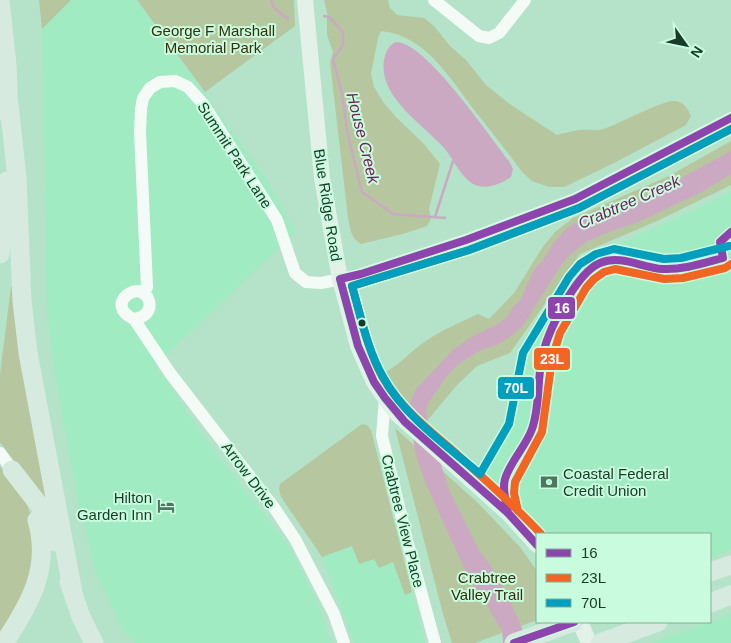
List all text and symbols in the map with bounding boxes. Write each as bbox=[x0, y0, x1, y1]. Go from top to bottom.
north arrow bbox=[661, 20, 711, 70]
park label: George F Marshall Memorial Park bbox=[151, 22, 275, 56]
text: N bbox=[687, 43, 706, 61]
water label: House Creek bbox=[343, 91, 383, 186]
street label: Summit Park Lane bbox=[194, 99, 276, 211]
street label: Blue Ridge Road bbox=[311, 148, 345, 262]
water label: Crabtree Creek bbox=[576, 172, 683, 232]
line badge: 16 bbox=[547, 296, 576, 320]
text: 16 bbox=[554, 300, 570, 316]
unlabelled marker bbox=[357, 318, 367, 328]
line badge: 23L bbox=[533, 347, 571, 371]
text: 23L bbox=[540, 351, 565, 367]
line badge: 70L bbox=[497, 376, 535, 400]
text: 70L bbox=[504, 380, 529, 396]
street label: Arrow Drive bbox=[219, 439, 279, 511]
street label: Crabtree View Place bbox=[378, 453, 428, 589]
place label: Coastal Federal Credit Union bbox=[563, 465, 669, 499]
bank icon: Coastal Federal Credit Union bbox=[539, 472, 559, 492]
place label: Hilton Garden Inn bbox=[77, 489, 152, 523]
hotel icon: Hilton Garden Inn bbox=[156, 496, 176, 516]
legend bbox=[536, 533, 711, 623]
text: 16 bbox=[581, 544, 598, 561]
park label: Crabtree Valley Trail bbox=[451, 569, 523, 603]
text: 23L bbox=[581, 569, 606, 586]
text: 70L bbox=[581, 594, 606, 611]

